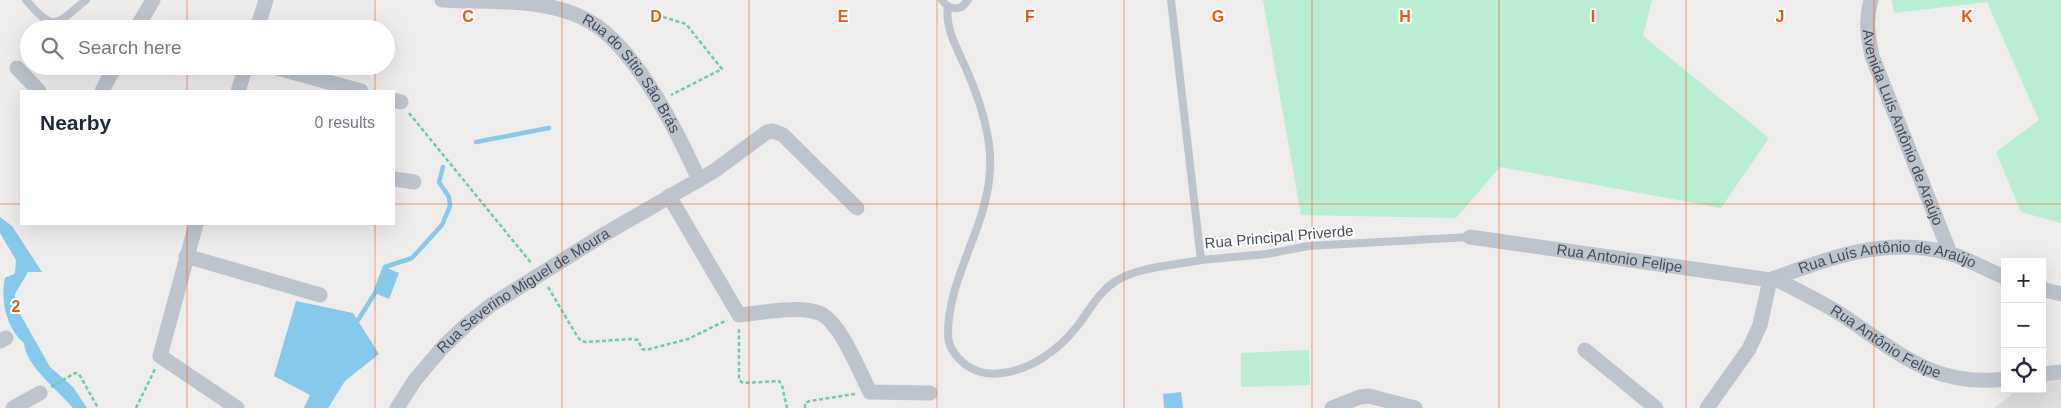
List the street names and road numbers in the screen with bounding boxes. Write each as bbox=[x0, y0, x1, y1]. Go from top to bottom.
street label: Rua do Sítio São Brás bbox=[580, 10, 684, 135]
street label: Avenida Luís Antônio de Araújo bbox=[1860, 28, 1947, 228]
street label: Rua Principal Priverde bbox=[1204, 222, 1354, 251]
street label: Rua Severino Miguel de Moura bbox=[433, 224, 613, 356]
street label: Rua Luís Antônio de Araújo bbox=[1796, 238, 1979, 277]
street label: Rua Antonio Felipe bbox=[1556, 241, 1684, 275]
street label: Rua Antônio Felipe bbox=[1828, 301, 1943, 381]

